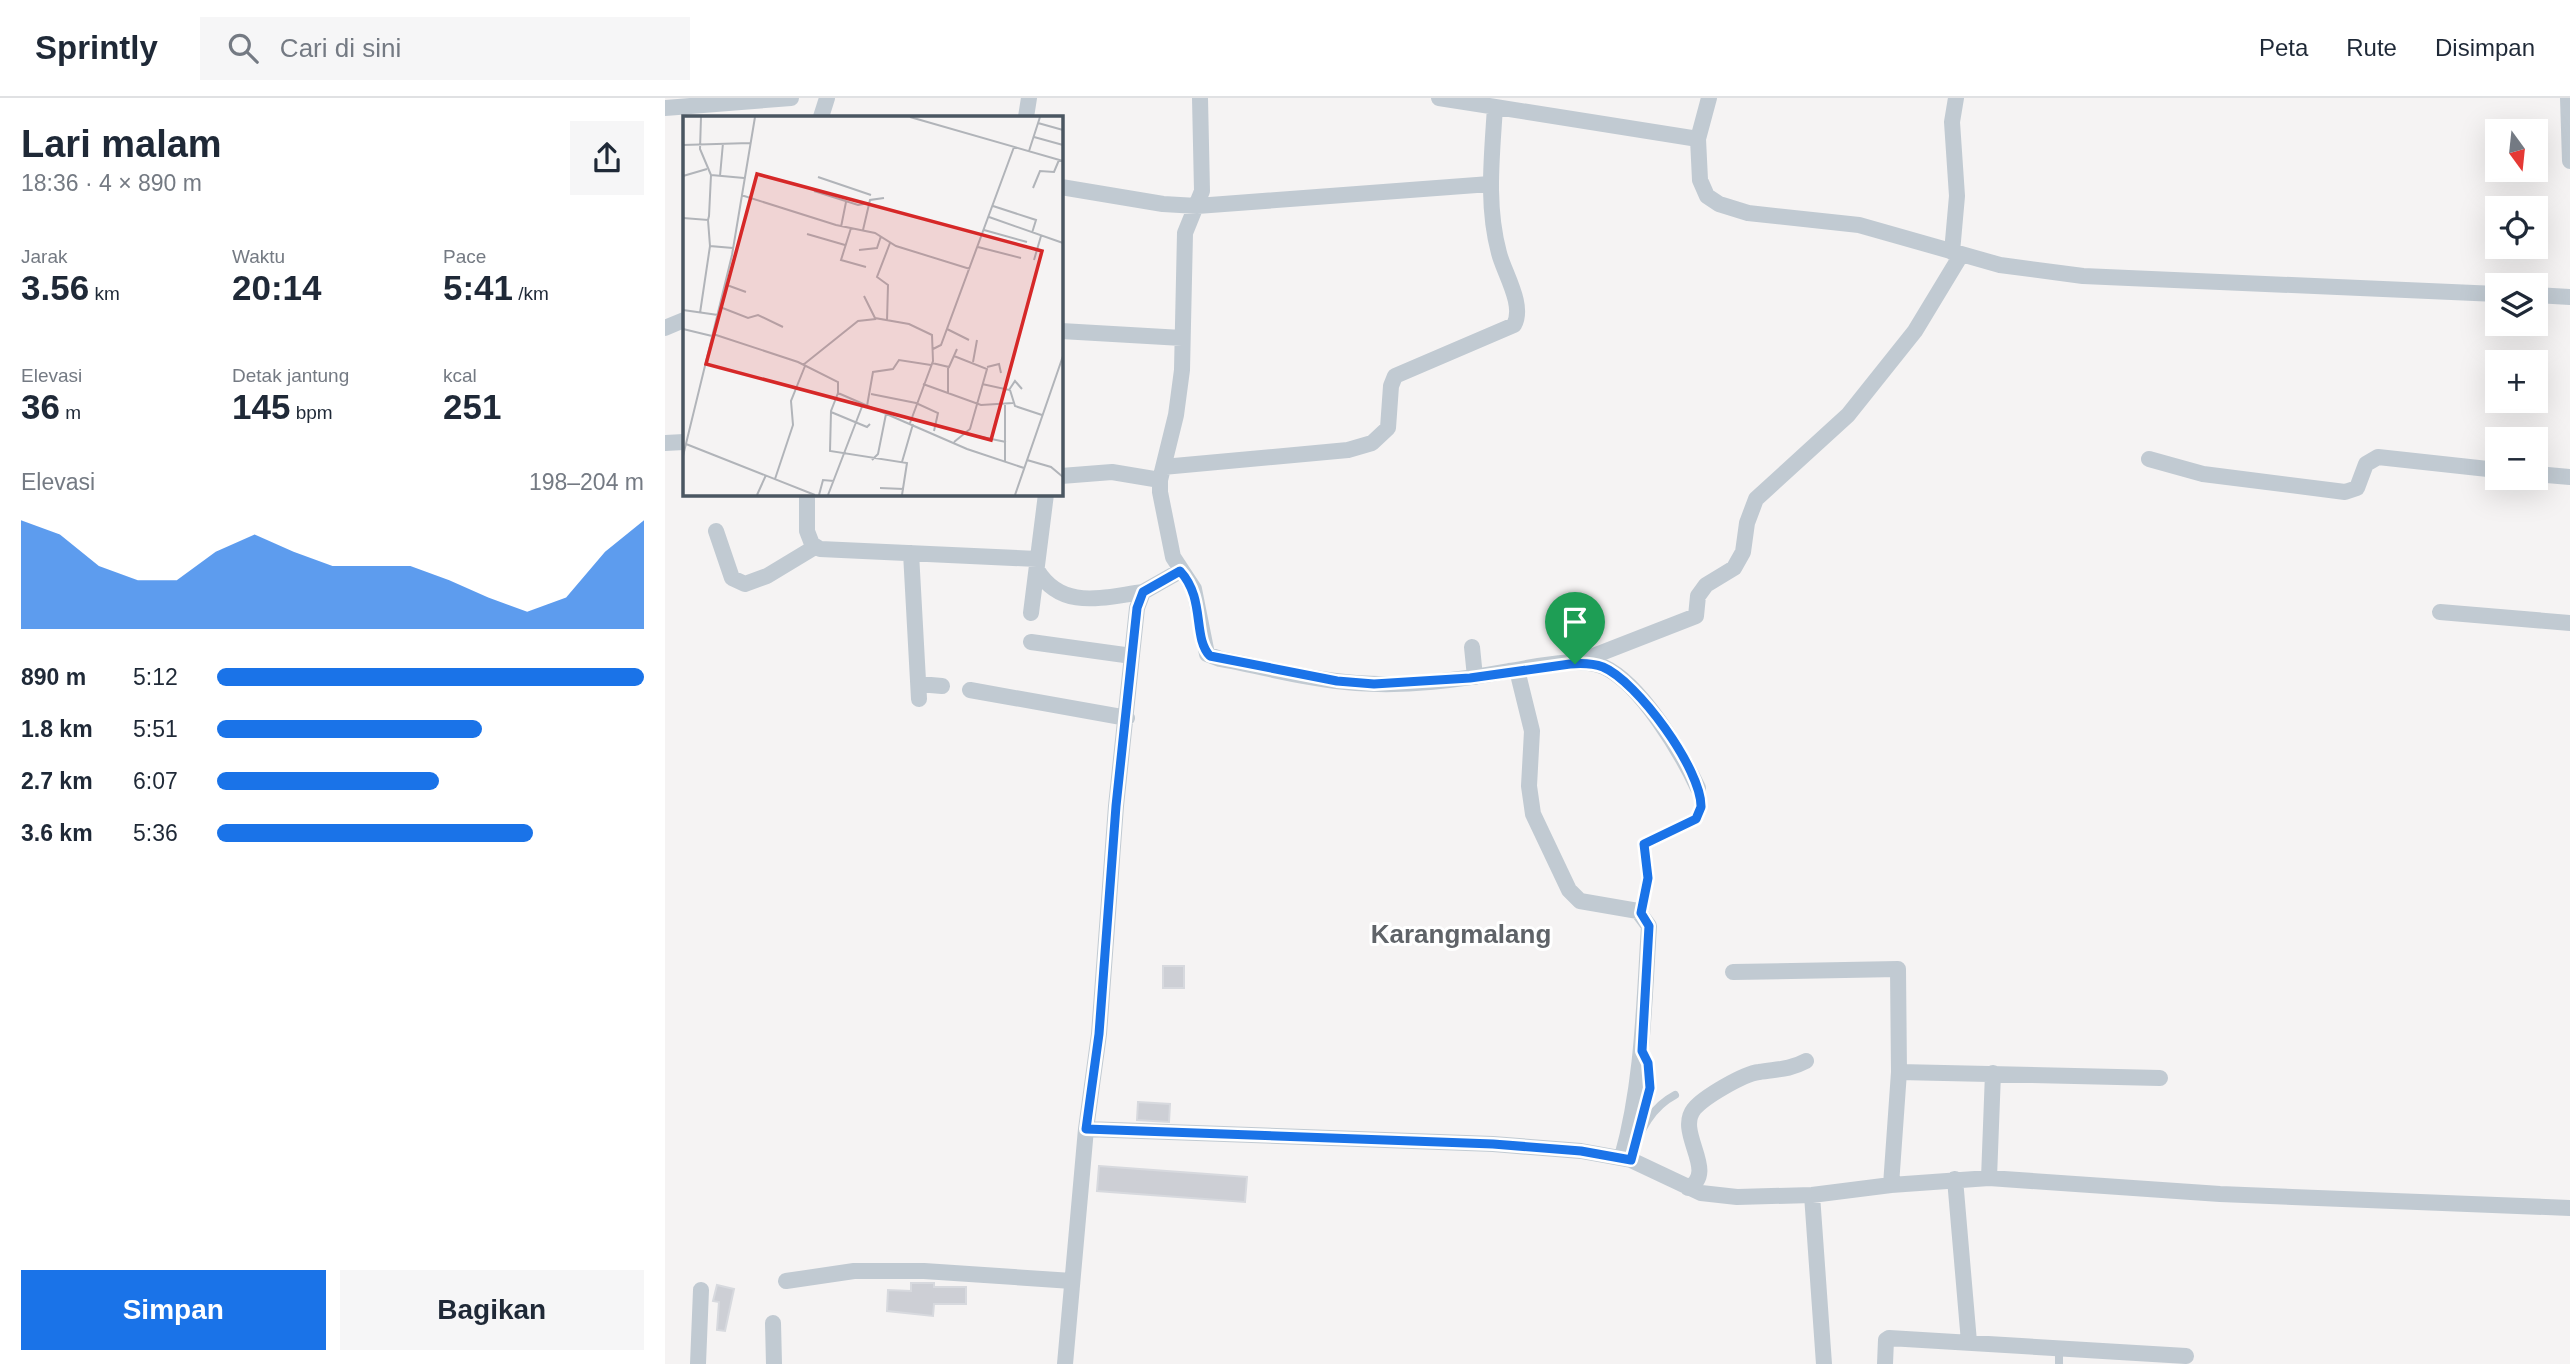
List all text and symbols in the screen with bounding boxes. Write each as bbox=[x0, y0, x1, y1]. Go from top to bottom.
search box bbox=[200, 17, 690, 80]
text: Sprintly bbox=[35, 29, 158, 66]
icon: search bbox=[224, 29, 262, 67]
text: Cari di sini bbox=[280, 33, 401, 63]
text: Peta bbox=[2259, 34, 2308, 61]
text: Rute bbox=[2346, 34, 2397, 61]
text: Disimpan bbox=[2435, 34, 2535, 61]
inset map bbox=[683, 116, 1062, 495]
north arrow bbox=[2485, 119, 2548, 182]
map controls bbox=[2485, 119, 2548, 490]
button: share bbox=[570, 121, 644, 195]
text: Lari malam bbox=[21, 123, 222, 165]
text: 18:36 · 4 × 890 m bbox=[21, 170, 202, 196]
button: locate bbox=[2485, 196, 2548, 259]
text: Jarak bbox=[21, 246, 67, 267]
text: Waktu bbox=[232, 246, 285, 267]
text: Pace bbox=[443, 246, 486, 267]
text: 3.56 bbox=[21, 268, 89, 307]
text: 20:14 bbox=[232, 268, 322, 307]
text: 5:41 bbox=[443, 268, 513, 307]
button: layers bbox=[2485, 273, 2548, 336]
text: km bbox=[89, 283, 120, 304]
text: /km bbox=[513, 283, 549, 304]
button: + bbox=[2485, 350, 2548, 413]
text: Elevasi bbox=[21, 365, 82, 386]
text: Detak jantung bbox=[232, 365, 349, 386]
text: kcal bbox=[443, 365, 477, 386]
text: 36 bbox=[21, 387, 60, 426]
text: 145 bbox=[232, 387, 290, 426]
text: 251 bbox=[443, 387, 501, 426]
text: m bbox=[60, 402, 81, 423]
text: bpm bbox=[290, 402, 333, 423]
button: − bbox=[2485, 427, 2548, 490]
text: Elevasi bbox=[21, 469, 95, 495]
text: 198–204 m bbox=[529, 469, 644, 495]
pin bbox=[1545, 592, 1605, 664]
icon: arrive bbox=[1556, 603, 1594, 641]
text: 890 m bbox=[21, 664, 86, 690]
text: 5:12 bbox=[133, 664, 178, 690]
text: 1.8 km bbox=[21, 716, 93, 742]
text: 5:51 bbox=[133, 716, 178, 742]
text: 2.7 km bbox=[21, 768, 93, 794]
text: 6:07 bbox=[133, 768, 178, 794]
text: 3.6 km bbox=[21, 820, 93, 846]
text: 5:36 bbox=[133, 820, 178, 846]
district label: Karangmalang bbox=[1371, 919, 1551, 949]
button: Simpan bbox=[21, 1270, 326, 1350]
button: Bagikan bbox=[340, 1270, 644, 1350]

